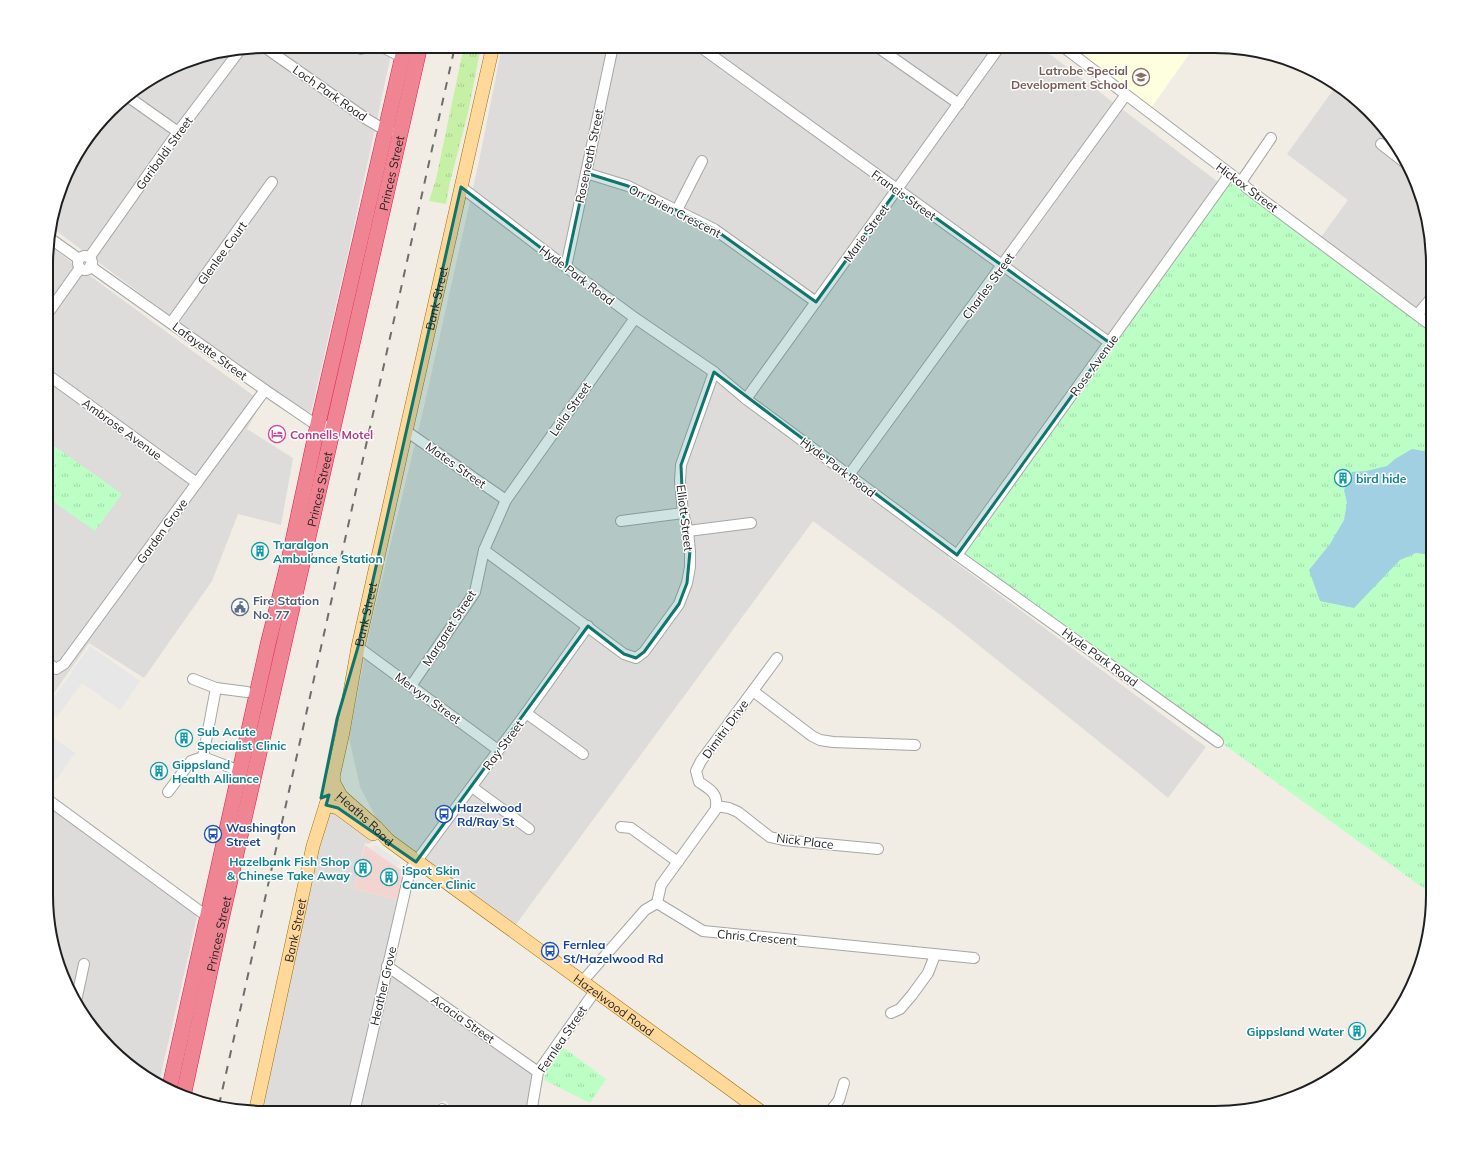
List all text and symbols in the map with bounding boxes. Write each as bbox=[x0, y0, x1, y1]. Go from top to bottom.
street label: Loch Park Road bbox=[290, 62, 370, 124]
place label: Latrobe Special Development School bbox=[1011, 63, 1128, 92]
school or university icon: Latrobe Special Development School bbox=[1131, 67, 1151, 87]
street label: Roseneath Street bbox=[572, 108, 606, 204]
street label: Garibaldi Street bbox=[132, 113, 196, 193]
street label: Princes Street bbox=[375, 134, 407, 212]
street label: Hickox Street bbox=[1213, 159, 1281, 215]
street label: Francis Street bbox=[869, 167, 939, 223]
street label: Orr Brien Crescent bbox=[626, 181, 724, 241]
street label: Marie Street bbox=[840, 201, 892, 265]
street label: Glenlee Court bbox=[194, 218, 250, 288]
street label: Hyde Park Road bbox=[536, 242, 618, 308]
street label: Charles Street bbox=[959, 250, 1017, 322]
street label: Bank Street bbox=[422, 265, 450, 331]
street label: Lafayette Street bbox=[170, 319, 250, 383]
street label: Rose Avenue bbox=[1067, 331, 1121, 399]
street label: Leila Street bbox=[546, 379, 594, 439]
street label: Ambrose Avenue bbox=[79, 395, 165, 463]
hotel icon: Connells Motel bbox=[267, 424, 287, 444]
place label: Connells Motel bbox=[290, 427, 373, 442]
street label: Hyde Park Road bbox=[797, 434, 879, 500]
street label: Mates Street bbox=[423, 439, 489, 491]
street label: Princes Street bbox=[303, 450, 335, 528]
building icon: bird hide bbox=[1333, 468, 1353, 488]
place label: bird hide bbox=[1356, 471, 1407, 486]
street label: Elliott Street bbox=[673, 484, 697, 552]
street label: Garden Grove bbox=[133, 496, 191, 566]
place label: Traralgon Ambulance Station bbox=[273, 537, 383, 566]
building icon: Traralgon Ambulance Station bbox=[250, 541, 270, 561]
street label: Bank Street bbox=[351, 581, 380, 648]
street label: Margaret Street bbox=[419, 587, 479, 669]
place label: Fire Station No. 77 bbox=[253, 593, 319, 622]
public building icon: Fire Station No. 77 bbox=[230, 597, 250, 617]
street label: Hyde Park Road bbox=[1059, 624, 1141, 690]
street label: Mervyn Street bbox=[392, 669, 464, 727]
street label: Dimitri Drive bbox=[699, 697, 751, 761]
street label: Ray Street bbox=[480, 717, 526, 773]
place label: Sub Acute Specialist Clinic bbox=[197, 724, 286, 753]
building icon: Sub Acute Specialist Clinic bbox=[174, 728, 194, 748]
place label: Gippsland Health Alliance bbox=[172, 757, 260, 786]
building icon: Gippsland Health Alliance bbox=[149, 761, 169, 781]
street label: Heaths Road bbox=[334, 788, 397, 849]
place label: Hazelwood Rd/Ray St bbox=[457, 800, 522, 829]
bus stop icon: Hazelwood Rd/Ray St bbox=[434, 804, 454, 824]
place label: Washington Street bbox=[226, 820, 296, 849]
bus stop icon: Washington Street bbox=[203, 824, 223, 844]
street label: Nick Place bbox=[776, 830, 834, 852]
place label: Hazelbank Fish Shop & Chinese Take Away bbox=[227, 854, 350, 883]
building icon: Hazelbank Fish Shop & Chinese Take Away bbox=[353, 858, 373, 878]
place label: iSpot Skin Cancer Clinic bbox=[402, 863, 476, 892]
building icon: iSpot Skin Cancer Clinic bbox=[379, 867, 399, 887]
street label: Princes Street bbox=[203, 895, 234, 973]
street label: Bank Street bbox=[280, 897, 309, 964]
street label: Chris Crescent bbox=[716, 926, 798, 948]
place label: Fernlea St/Hazelwood Rd bbox=[563, 937, 663, 966]
bus stop icon: Fernlea St/Hazelwood Rd bbox=[540, 941, 560, 961]
street label: Heather Grove bbox=[367, 945, 399, 1027]
street label: Hazelwood Road bbox=[571, 970, 657, 1039]
street label: Acacia Street bbox=[428, 992, 498, 1046]
street label: Fernlea Street bbox=[534, 1003, 590, 1075]
building icon: Gippsland Water bbox=[1347, 1021, 1367, 1041]
place label: Gippsland Water bbox=[1247, 1024, 1344, 1039]

